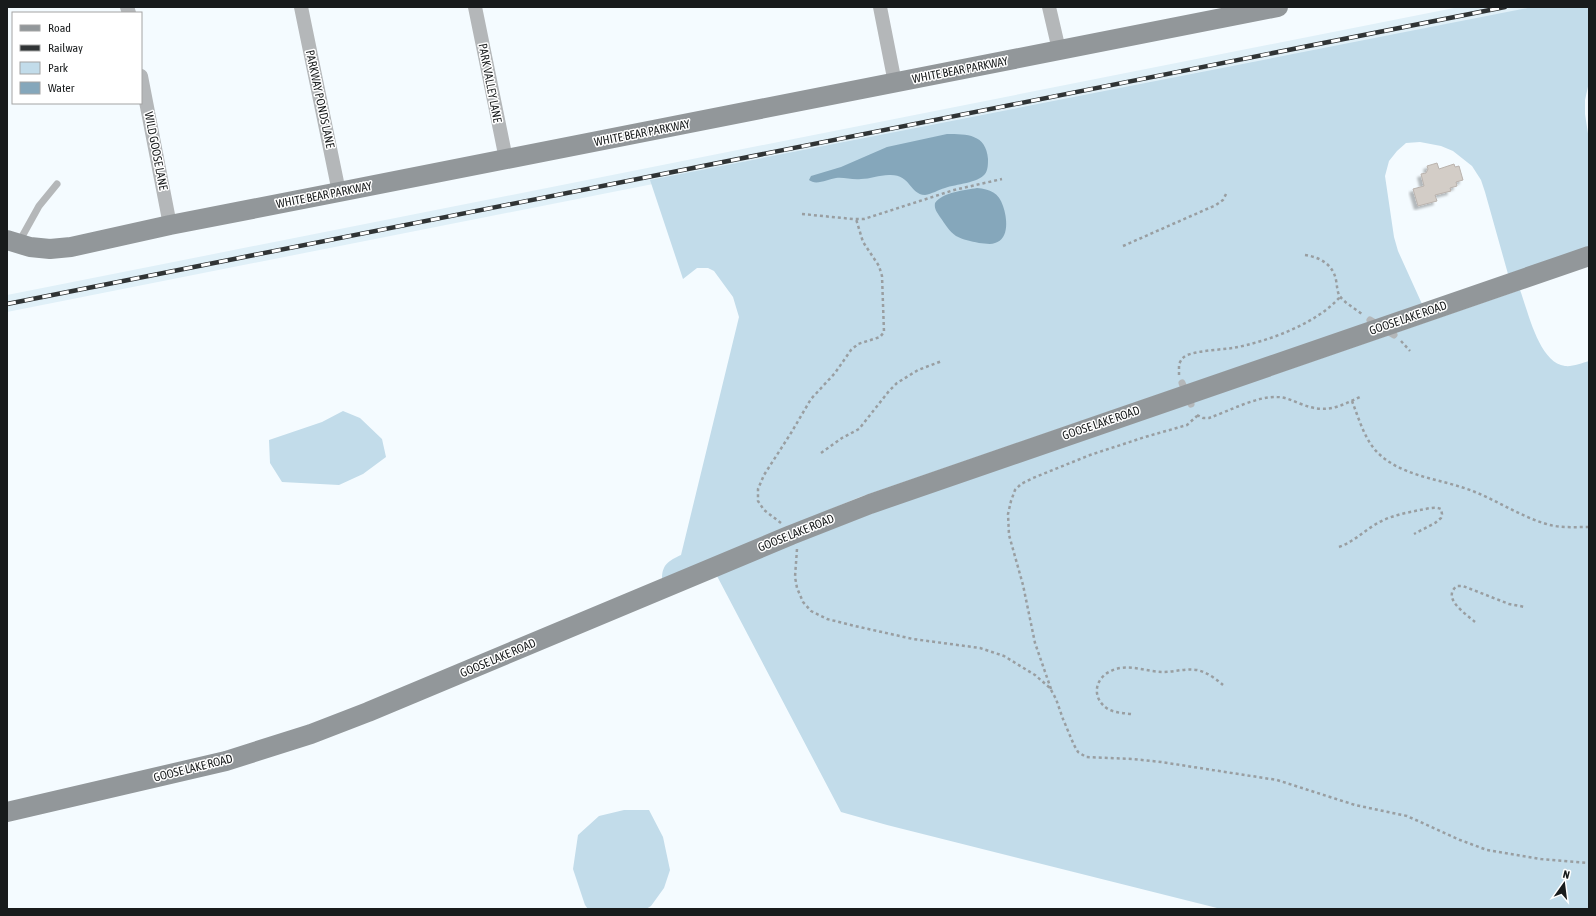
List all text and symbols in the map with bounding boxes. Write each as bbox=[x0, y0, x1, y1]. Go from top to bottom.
legend bbox=[12, 12, 142, 104]
text: Road bbox=[48, 21, 71, 35]
text: Railway bbox=[48, 41, 83, 55]
street label: PARK VALLEY LANE bbox=[475, 42, 505, 124]
street label: PARKWAY PONDS LANE bbox=[303, 49, 337, 149]
street label: WHITE BEAR PARKWAY bbox=[911, 54, 1010, 86]
text: Park bbox=[48, 61, 69, 75]
text: Water bbox=[48, 81, 75, 95]
street label: WILD GOOSE LANE bbox=[142, 111, 170, 191]
street label: WHITE BEAR PARKWAY bbox=[593, 117, 692, 149]
street label: WHITE BEAR PARKWAY bbox=[275, 179, 374, 211]
street label: GOOSE LAKE ROAD bbox=[1368, 298, 1449, 338]
street label: GOOSE LAKE ROAD bbox=[1061, 403, 1142, 443]
street label: GOOSE LAKE ROAD bbox=[756, 511, 836, 555]
street label: GOOSE LAKE ROAD bbox=[458, 636, 538, 680]
street label: GOOSE LAKE ROAD bbox=[152, 751, 234, 785]
north arrow bbox=[1544, 864, 1584, 904]
text: N bbox=[1562, 868, 1571, 881]

